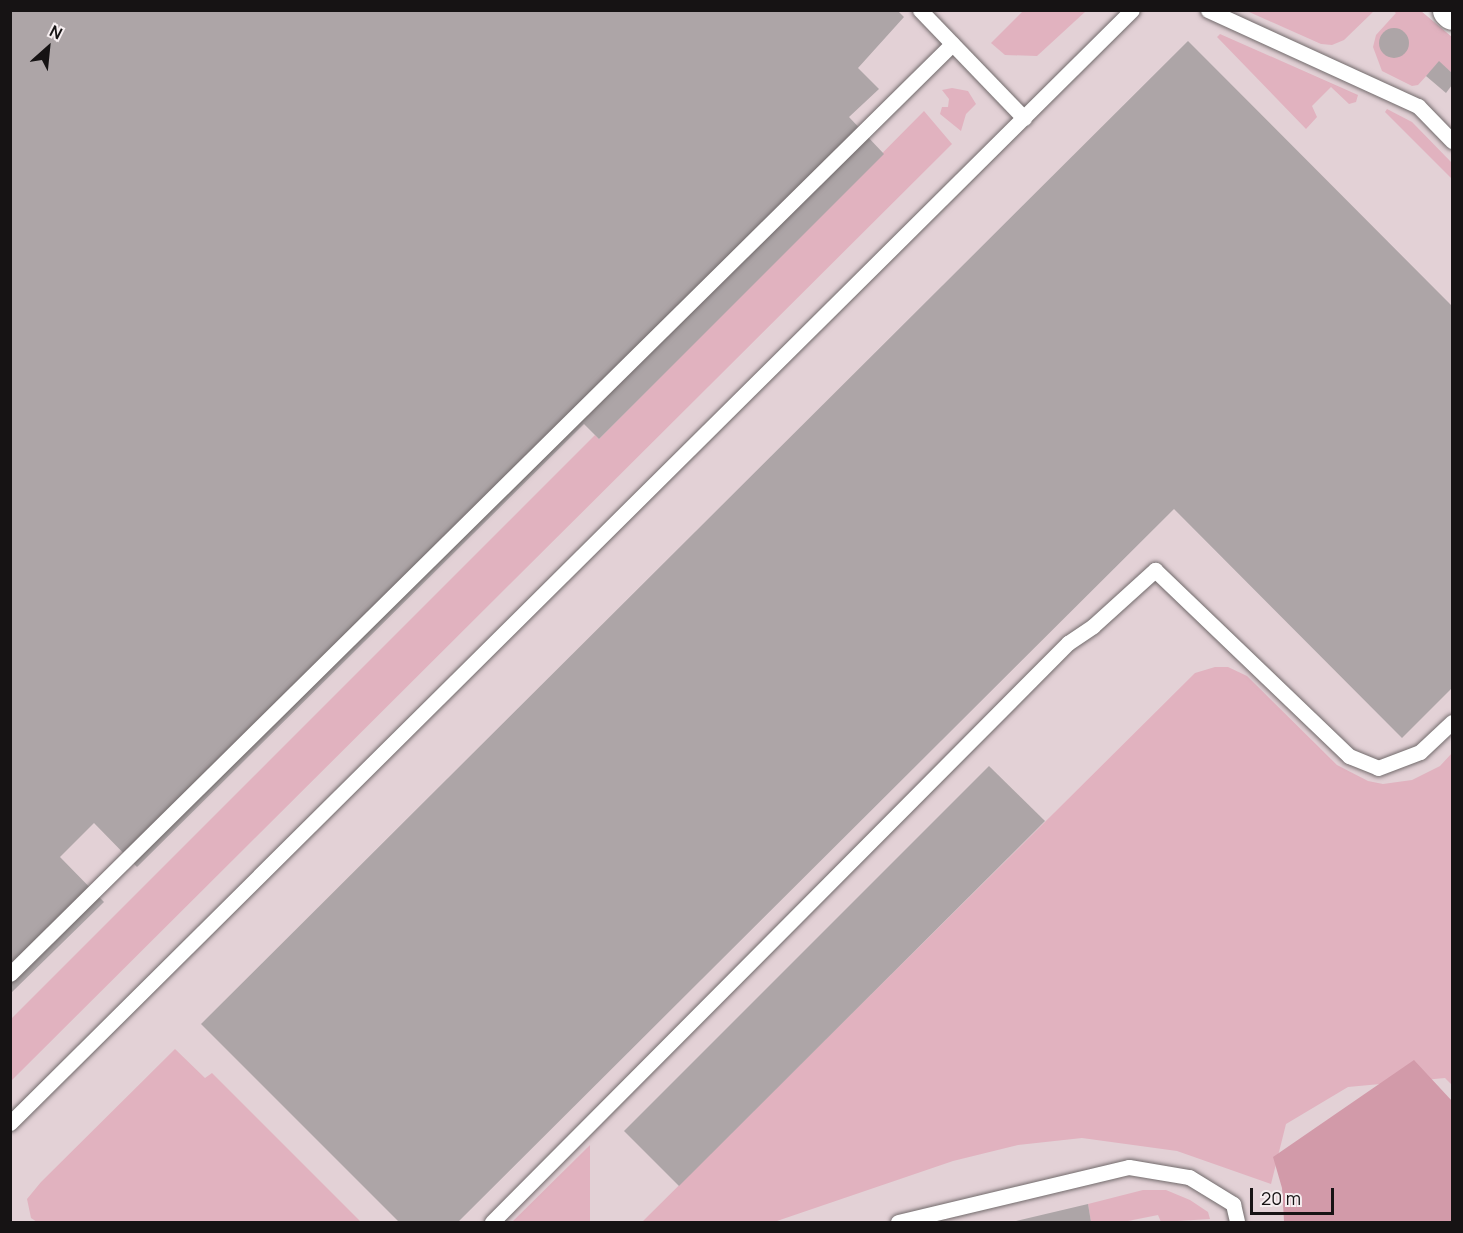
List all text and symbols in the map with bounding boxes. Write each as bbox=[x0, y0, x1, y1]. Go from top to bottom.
north arrow bbox=[18, 18, 78, 78]
text: N bbox=[46, 20, 66, 44]
scale bar bbox=[1253, 1176, 1337, 1214]
text: 20 m bbox=[1261, 1186, 1301, 1210]

